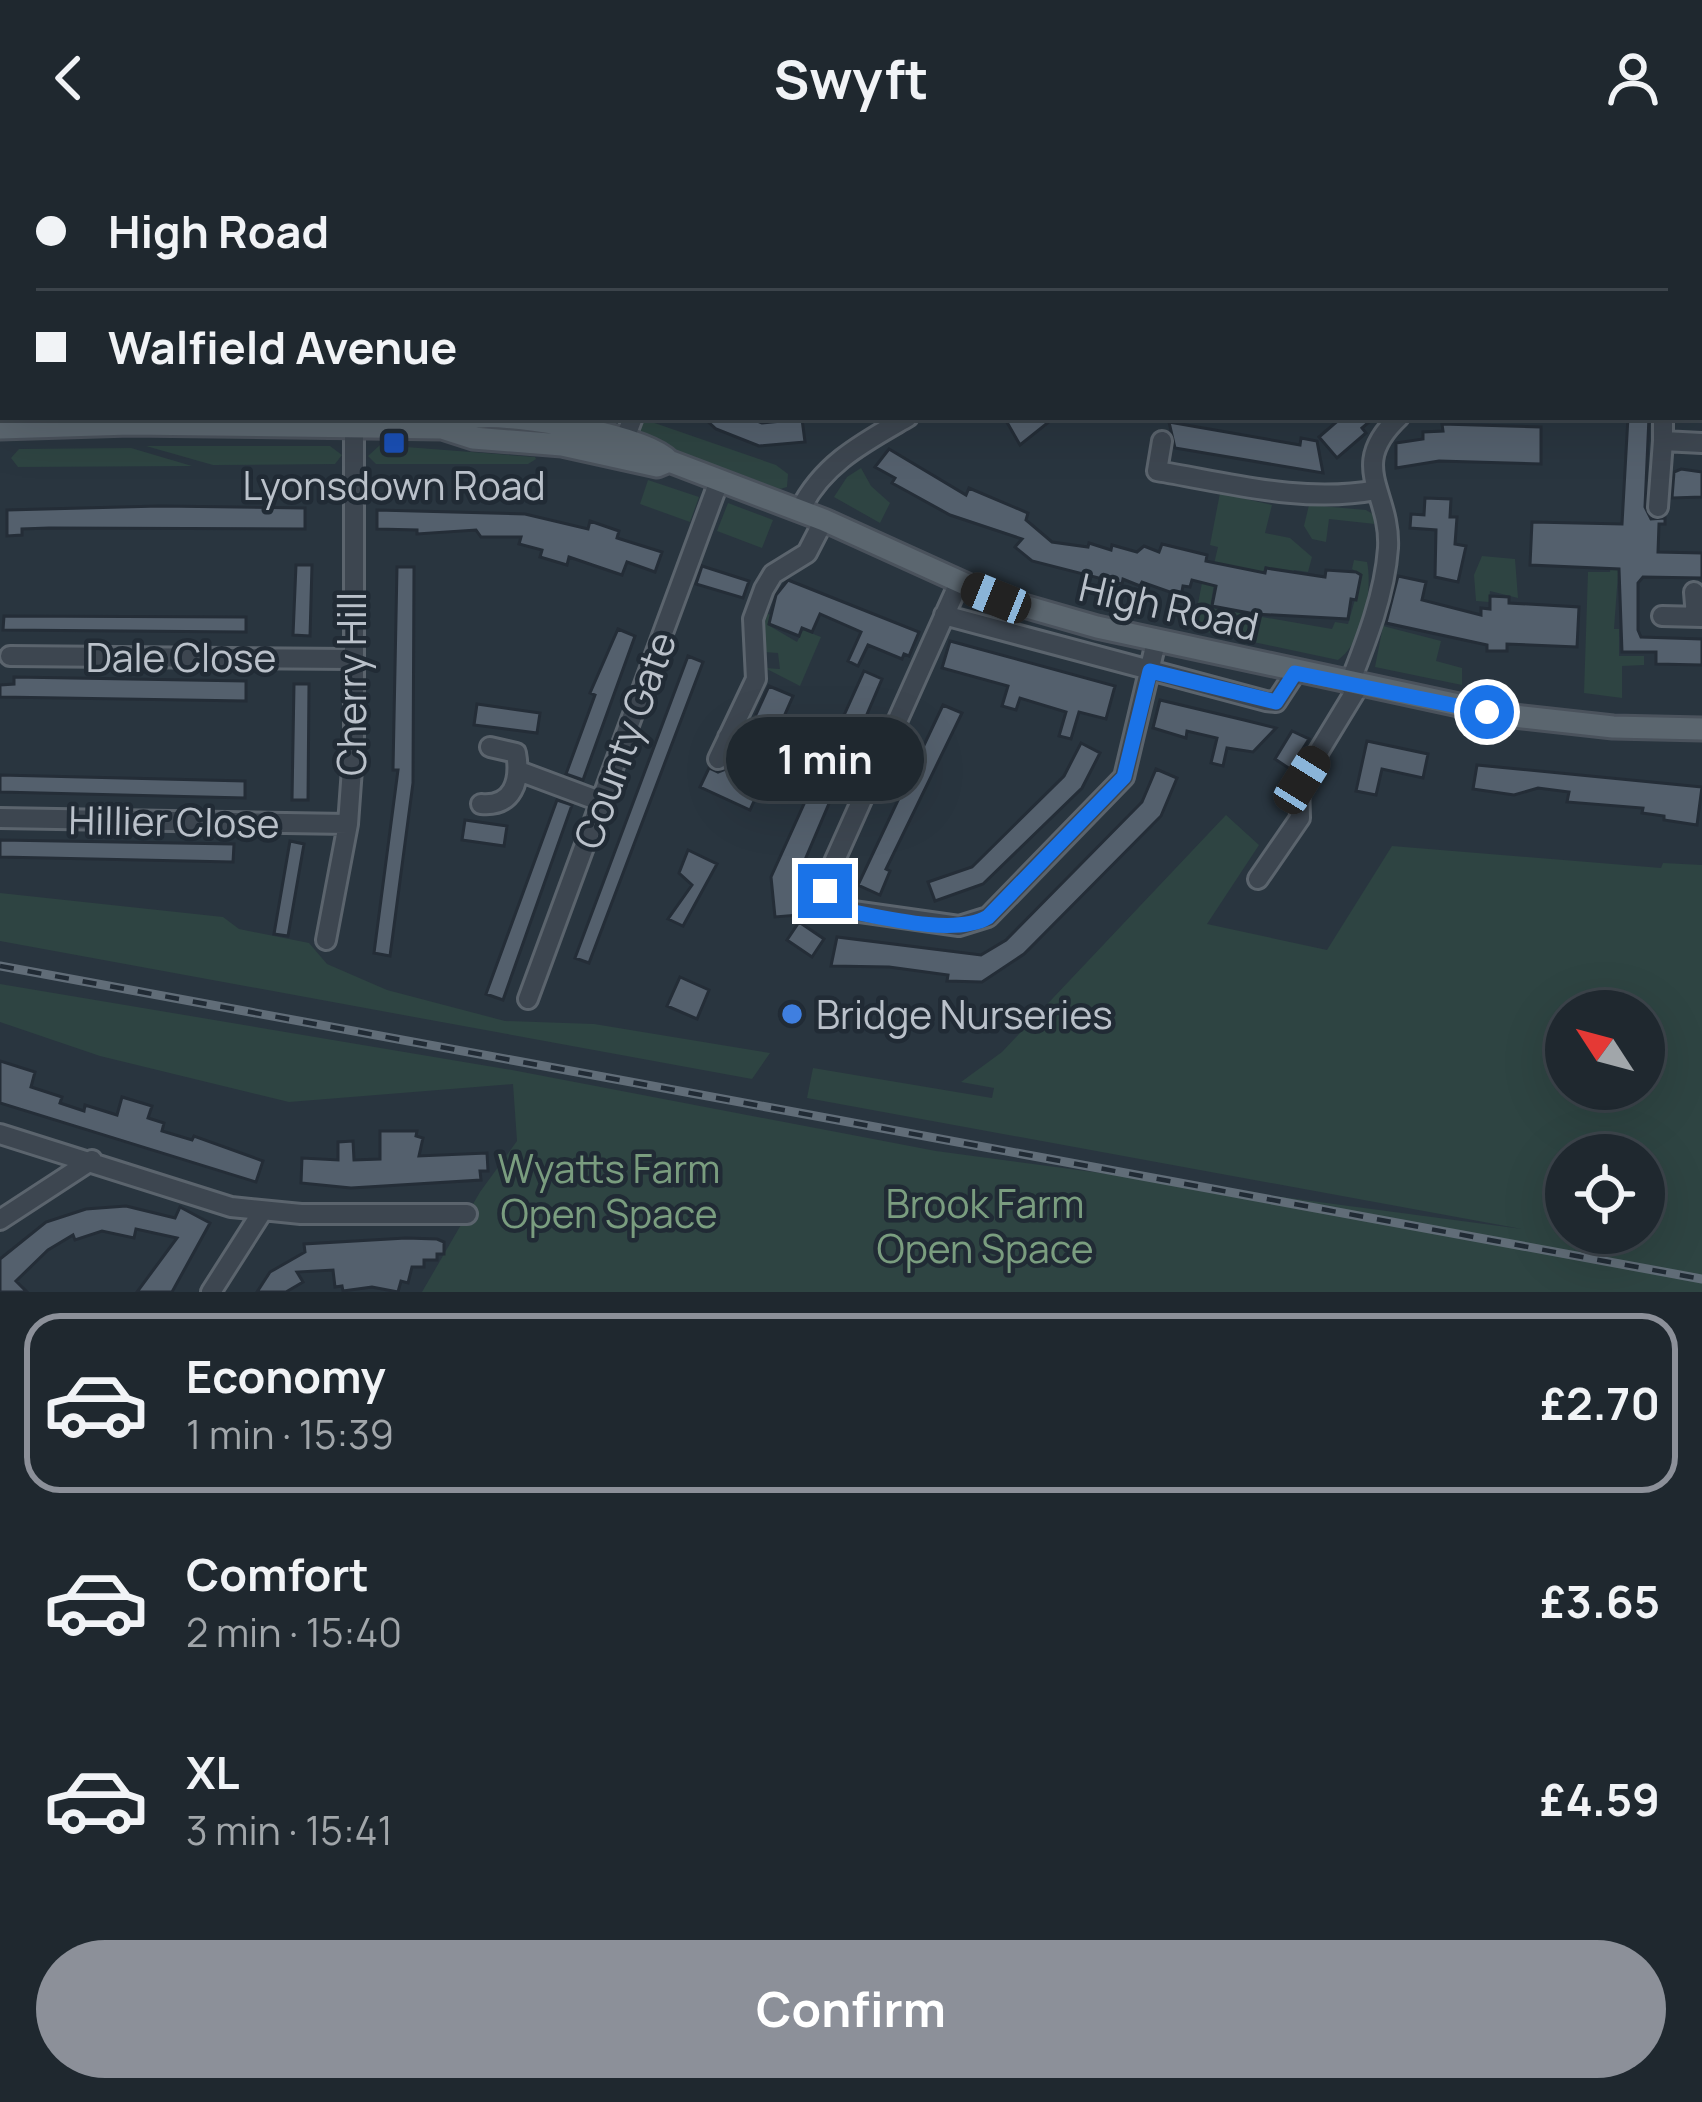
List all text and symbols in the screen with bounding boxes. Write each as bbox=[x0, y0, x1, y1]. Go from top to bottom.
text: Swyft bbox=[774, 41, 928, 115]
icon: back bbox=[36, 45, 102, 111]
icon: person bbox=[1600, 45, 1666, 111]
text: High Road bbox=[108, 200, 329, 262]
text: Walfield Avenue bbox=[108, 316, 457, 378]
marker: Lyonsdown Road bbox=[381, 430, 407, 456]
place label: Lyonsdown Road bbox=[242, 458, 546, 512]
street label: High Road bbox=[1074, 559, 1264, 653]
car bbox=[956, 568, 1036, 628]
street label: Cherry Hill bbox=[324, 592, 378, 776]
street label: County Gate bbox=[560, 624, 688, 856]
street label: Dale Close bbox=[86, 630, 276, 684]
route start bbox=[1460, 685, 1514, 739]
callout: 1 min bbox=[726, 717, 924, 801]
text: 1 min bbox=[777, 732, 873, 786]
car bbox=[1268, 740, 1336, 820]
street label: Hillier Close bbox=[68, 792, 280, 850]
route end bbox=[798, 864, 852, 918]
place label: Bridge Nurseries bbox=[816, 987, 1113, 1041]
north arrow bbox=[1545, 990, 1665, 1110]
map controls bbox=[1545, 990, 1665, 1254]
marker: Bridge Nurseries bbox=[779, 1001, 805, 1027]
button: locate bbox=[1545, 1134, 1665, 1254]
park label: Wyatts Farm Open Space bbox=[498, 1141, 720, 1240]
park label: Brook Farm Open Space bbox=[876, 1176, 1094, 1275]
text: Economy bbox=[186, 1345, 386, 1407]
icon: car bbox=[42, 1349, 150, 1457]
text: £2.70 bbox=[1540, 1372, 1660, 1434]
text: 1 min · 15:39 bbox=[186, 1407, 394, 1461]
text: Comfort bbox=[186, 1543, 369, 1605]
icon: car bbox=[42, 1547, 150, 1655]
text: £3.65 bbox=[1540, 1570, 1660, 1632]
text: 2 min · 15:40 bbox=[186, 1605, 402, 1659]
text: XL bbox=[186, 1741, 240, 1803]
icon: car bbox=[42, 1745, 150, 1853]
text: £4.59 bbox=[1540, 1768, 1660, 1830]
text: 3 min · 15:41 bbox=[186, 1803, 393, 1857]
button: Confirm bbox=[36, 1940, 1666, 2078]

